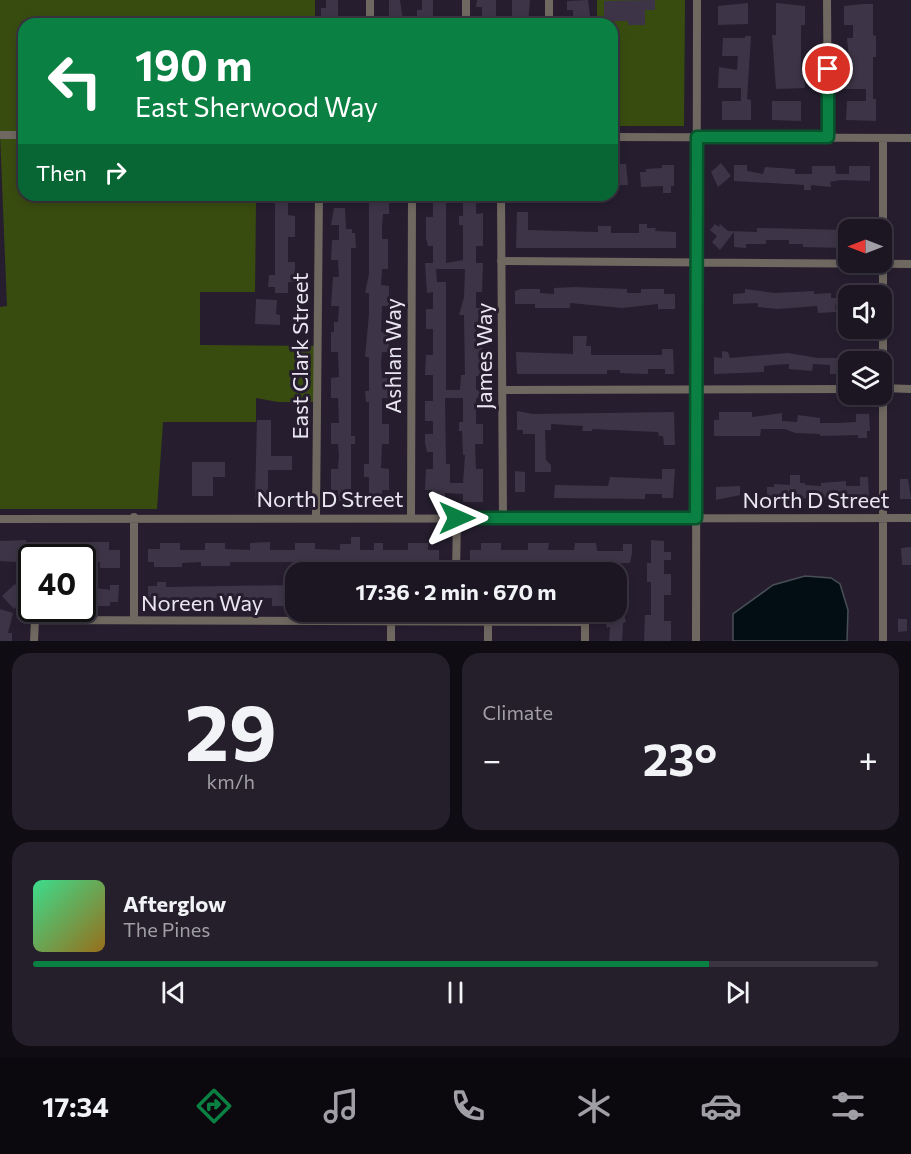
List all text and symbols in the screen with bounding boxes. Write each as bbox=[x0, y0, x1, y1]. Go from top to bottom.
text: 190 m bbox=[135, 38, 253, 90]
icon: left bbox=[36, 42, 114, 120]
pin bbox=[802, 43, 853, 94]
icon: arrive bbox=[811, 52, 844, 85]
text: East Sherwood Way bbox=[135, 90, 378, 123]
icon: right bbox=[99, 156, 132, 189]
text: Then bbox=[36, 159, 87, 186]
north arrow bbox=[838, 219, 892, 273]
map controls bbox=[838, 219, 892, 405]
street label: East Clark Street bbox=[286, 272, 313, 440]
button: sound bbox=[838, 285, 892, 339]
street label: Ashlan Way bbox=[379, 298, 406, 414]
street label: James Way bbox=[470, 303, 497, 409]
button: layers bbox=[838, 351, 892, 405]
street label: North D Street bbox=[257, 485, 403, 512]
position arrow bbox=[425, 486, 489, 550]
street label: North D Street bbox=[743, 486, 889, 513]
speed limit sign: 40 bbox=[18, 544, 96, 622]
text: 17:36 · 2 min · 670 m bbox=[356, 578, 556, 605]
street label: Noreen Way bbox=[141, 589, 263, 616]
text: 29 bbox=[185, 682, 277, 777]
text: Climate bbox=[483, 700, 553, 724]
text: 23° bbox=[643, 730, 717, 785]
text: − bbox=[483, 738, 501, 779]
text: + bbox=[859, 738, 878, 779]
text: km/h bbox=[206, 769, 255, 793]
text: Afterglow bbox=[123, 890, 226, 917]
text: The Pines bbox=[123, 917, 210, 941]
icon: previous bbox=[157, 976, 190, 1009]
icon: pause bbox=[439, 976, 472, 1009]
icon: next bbox=[721, 976, 754, 1009]
icon: directions bbox=[193, 1085, 235, 1127]
icon: music bbox=[320, 1085, 362, 1127]
icon: phone bbox=[447, 1085, 489, 1127]
icon: climate bbox=[573, 1085, 615, 1127]
icon: car bbox=[700, 1085, 742, 1127]
icon: filters bbox=[827, 1085, 869, 1127]
text: 17:34 bbox=[42, 1090, 109, 1123]

